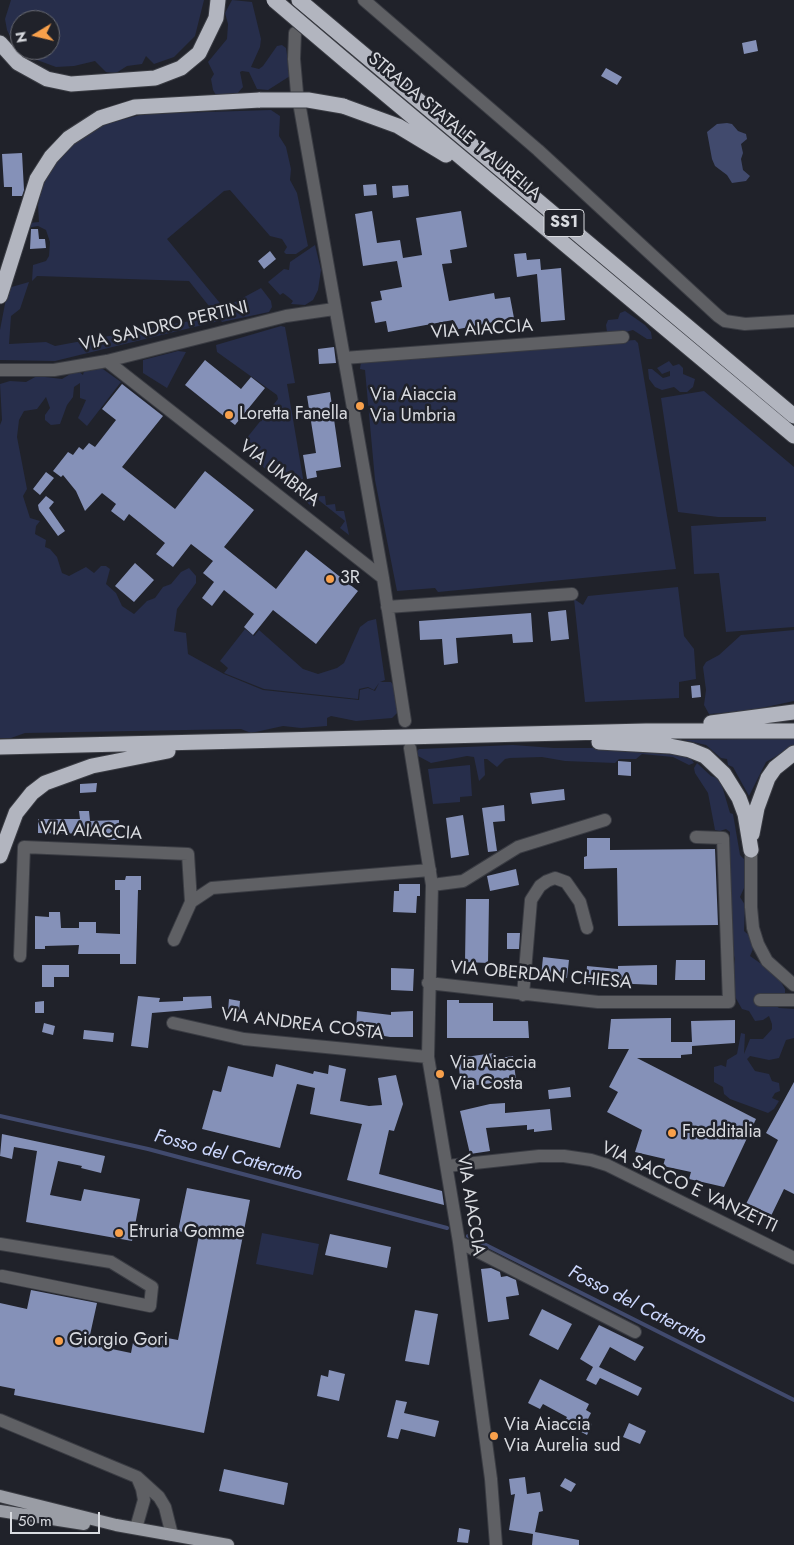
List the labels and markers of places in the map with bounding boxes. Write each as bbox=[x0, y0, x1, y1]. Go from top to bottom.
place label: Via Aiaccia Via Umbria bbox=[370, 385, 456, 428]
marker: Via Aiaccia Via Umbria bbox=[354, 400, 366, 412]
place label: Loretta Fanella bbox=[239, 404, 348, 426]
marker: Loretta Fanella bbox=[223, 409, 235, 421]
place label: 3R bbox=[340, 568, 360, 590]
marker: 3R bbox=[324, 573, 336, 585]
place label: Via Aiaccia Via Costa bbox=[450, 1053, 536, 1096]
marker: Via Aiaccia Via Costa bbox=[434, 1068, 446, 1080]
place label: Fredditalia bbox=[682, 1122, 761, 1144]
marker: Fredditalia bbox=[666, 1127, 678, 1139]
place label: Etruria Gomme bbox=[129, 1222, 245, 1244]
marker: Etruria Gomme bbox=[113, 1227, 125, 1239]
place label: Giorgio Gori bbox=[69, 1330, 168, 1352]
marker: Giorgio Gori bbox=[53, 1335, 65, 1347]
place label: Via Aiaccia Via Aurelia sud bbox=[504, 1415, 621, 1458]
marker: Via Aiaccia Via Aurelia sud bbox=[488, 1430, 500, 1442]

